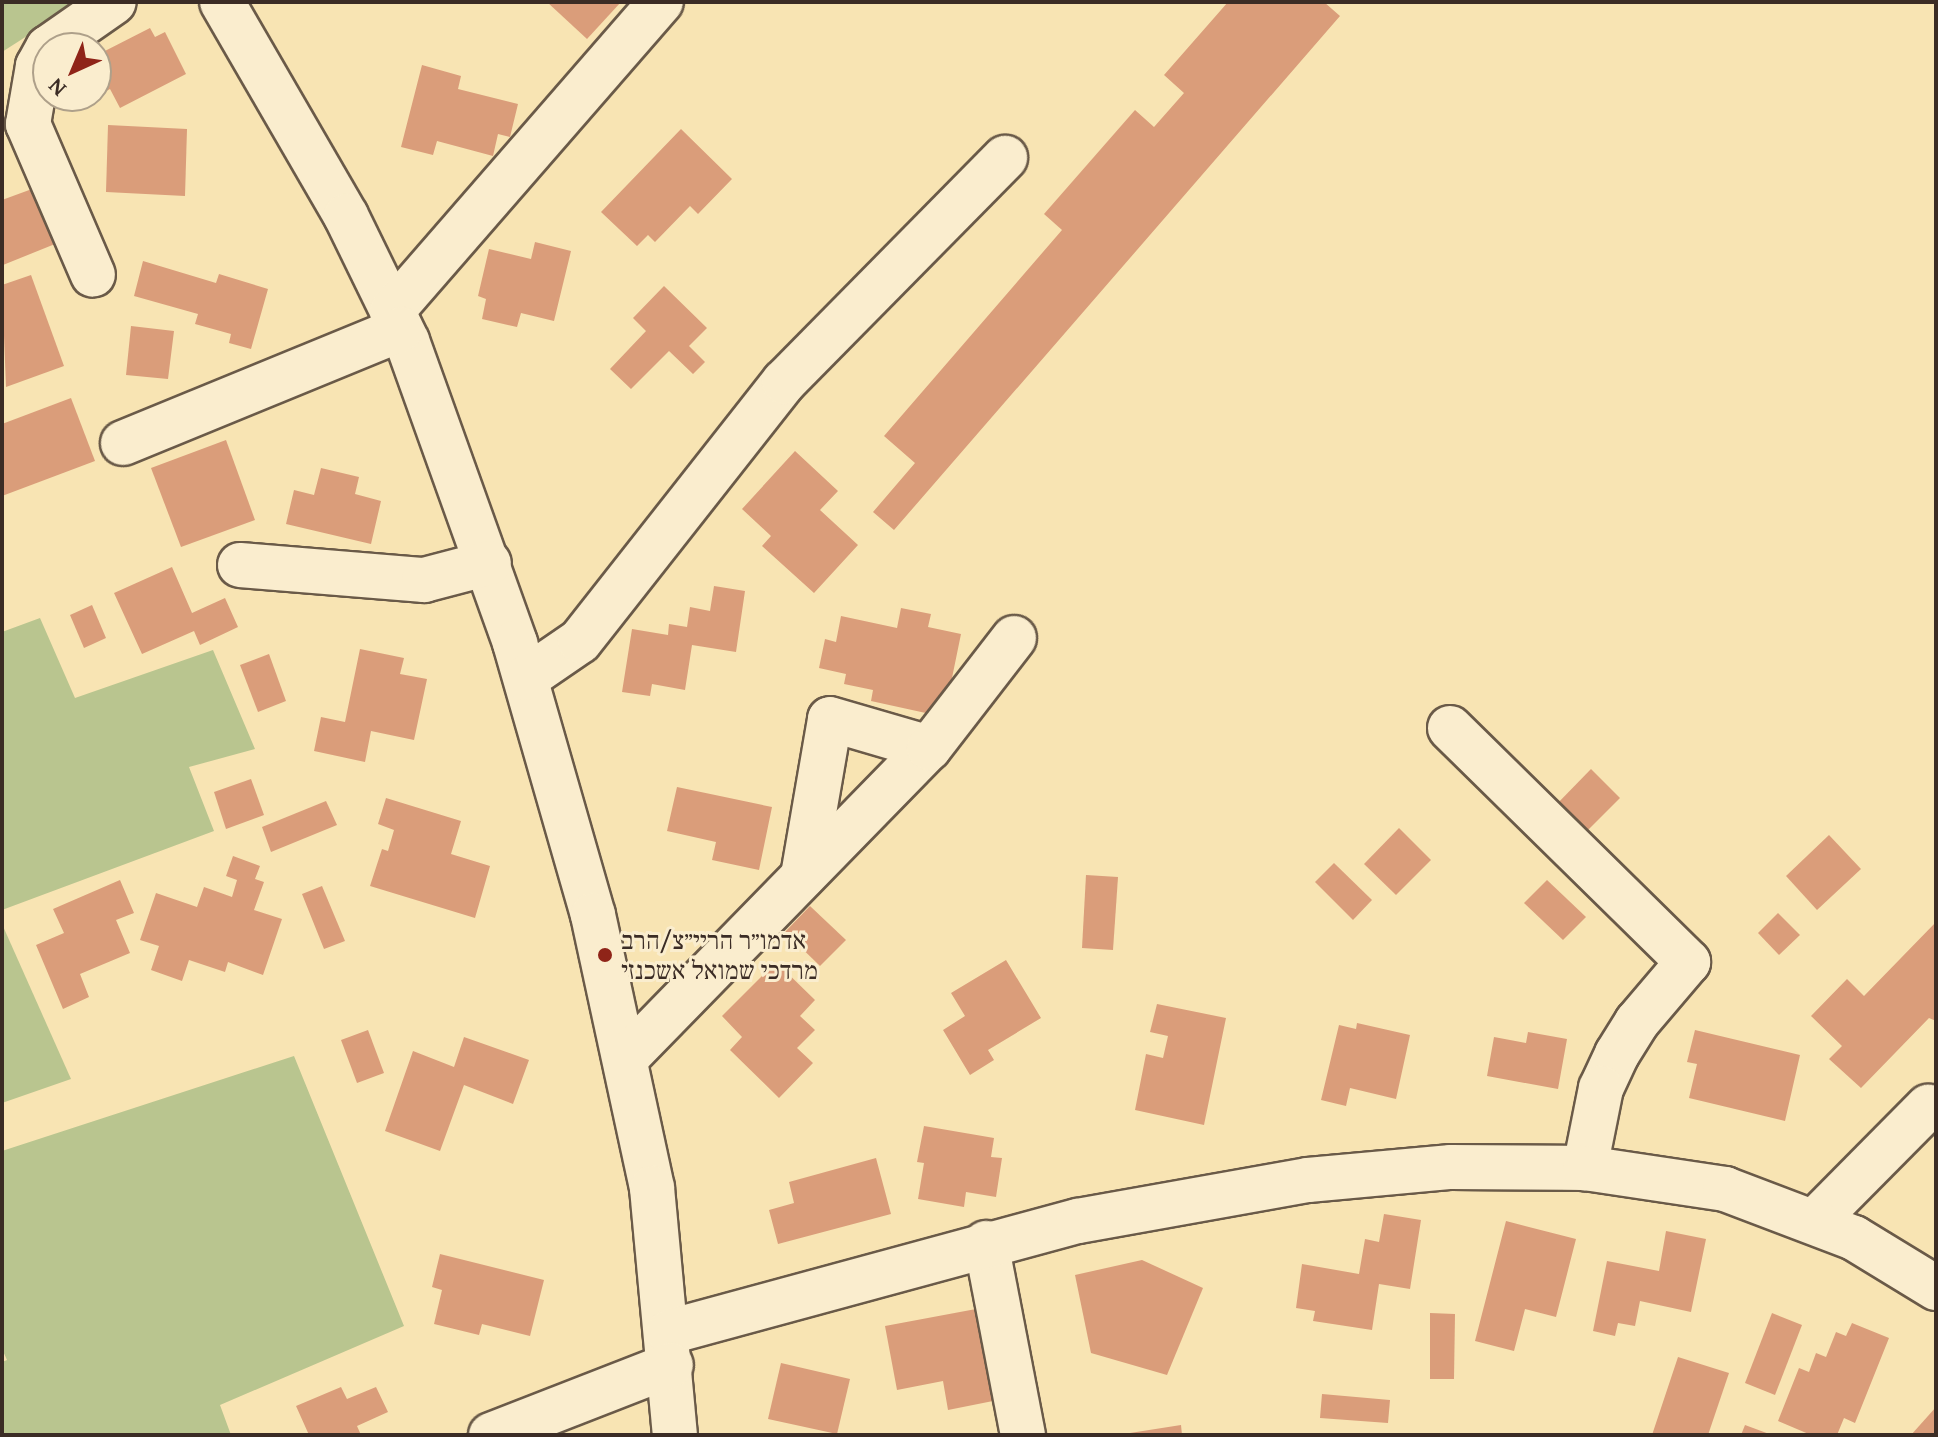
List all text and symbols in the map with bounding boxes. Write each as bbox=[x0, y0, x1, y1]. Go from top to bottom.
north arrow bbox=[32, 32, 112, 112]
text: N bbox=[40, 71, 73, 104]
place label: אדמו״ר הריי״צ/הרב מרדכי שמואל אשכנזי bbox=[621, 924, 818, 986]
marker: אדמו״ר הריי״צ/הרב מרדכי שמואל אשכנזי bbox=[596, 946, 614, 964]

